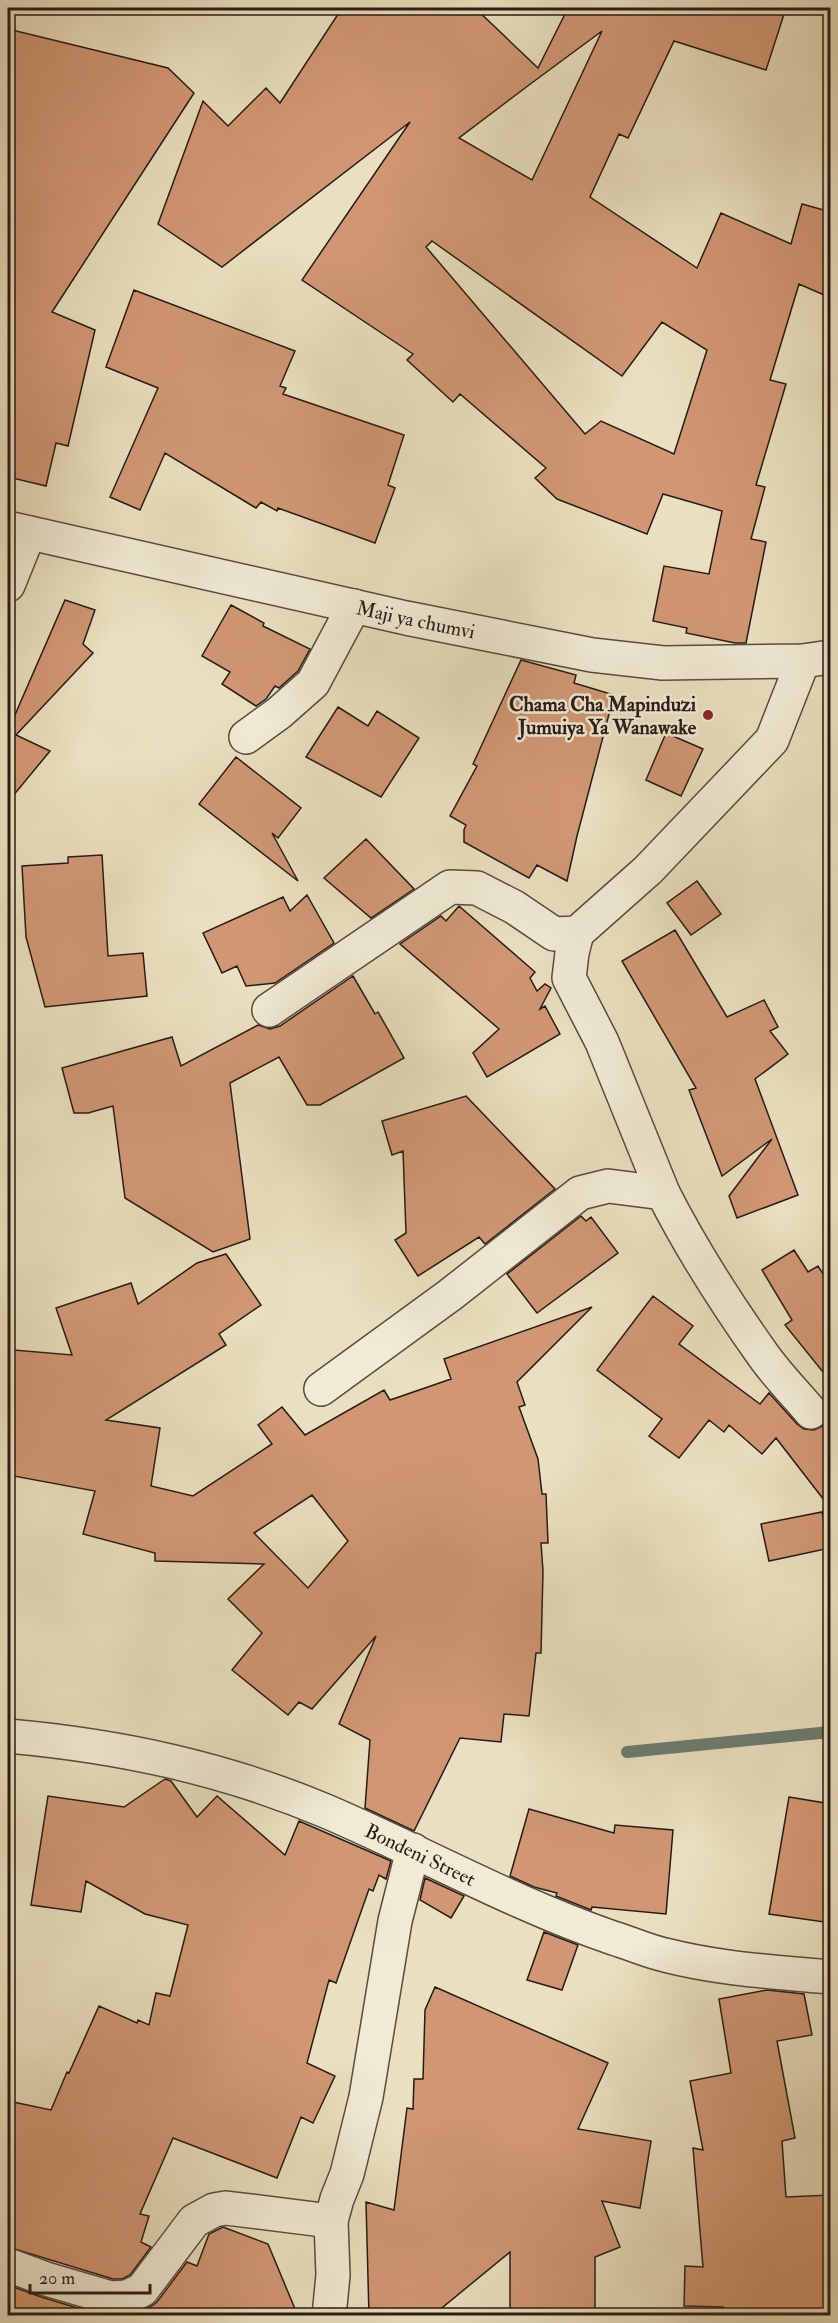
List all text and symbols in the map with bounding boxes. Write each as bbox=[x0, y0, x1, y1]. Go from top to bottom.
street label: Maji ya chumvi bbox=[354, 595, 477, 644]
place label: Chama Cha Mapinduzi Jumuiya Ya Wanawake bbox=[509, 692, 697, 741]
marker: Chama Cha Mapinduzi Jumuiya Ya Wanawake bbox=[701, 708, 715, 722]
street label: Bondeni Street bbox=[361, 1818, 480, 1892]
scale bar bbox=[30, 2257, 150, 2295]
text: 20 m bbox=[39, 2267, 75, 2290]

